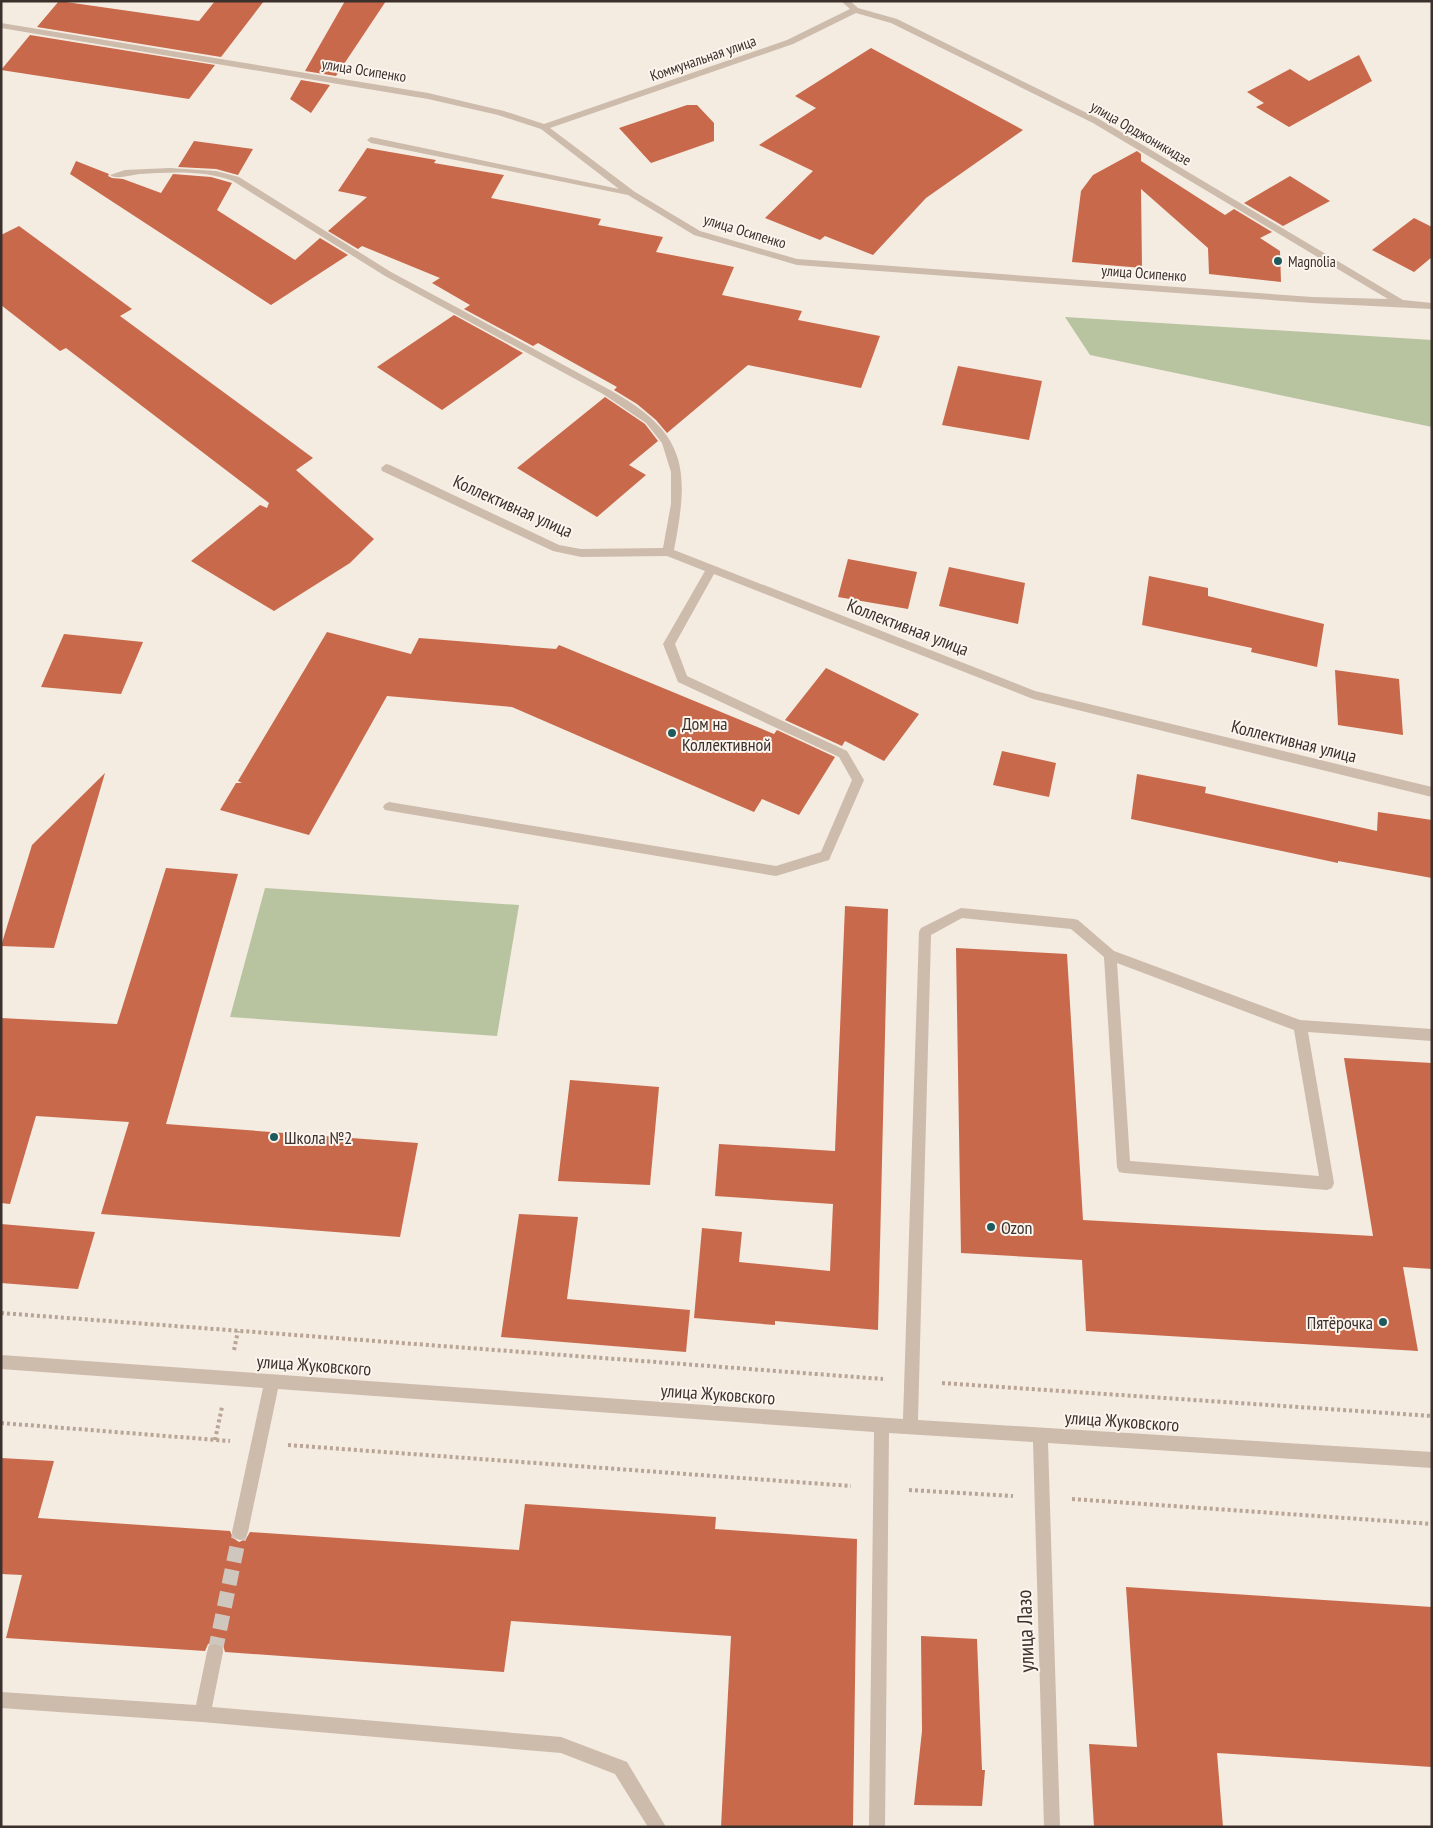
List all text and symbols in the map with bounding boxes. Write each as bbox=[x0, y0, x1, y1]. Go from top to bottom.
street label: Коммунальная улица bbox=[647, 31, 759, 85]
street label: улица Осипенко bbox=[320, 54, 408, 86]
street label: улица Орджоникидзе bbox=[1087, 96, 1195, 170]
street label: улица Осипенко bbox=[701, 209, 789, 253]
place label: Magnolia bbox=[1288, 252, 1336, 271]
marker: Magnolia bbox=[1272, 255, 1284, 267]
street label: улица Осипенко bbox=[1101, 261, 1187, 285]
street label: Коллективная улица bbox=[450, 469, 576, 543]
street label: Коллективная улица bbox=[844, 593, 972, 661]
place label: Дом на Коллективной bbox=[682, 712, 771, 756]
street label: Коллективная улица bbox=[1229, 714, 1359, 768]
marker: Дом на Коллективной bbox=[666, 727, 678, 739]
place label: Школа №2 bbox=[284, 1126, 352, 1149]
marker: Школа №2 bbox=[268, 1131, 280, 1143]
place label: Ozon bbox=[1001, 1216, 1033, 1239]
marker: Ozon bbox=[985, 1221, 997, 1233]
place label: Пятёрочка bbox=[1307, 1311, 1373, 1334]
marker: Пятёрочка bbox=[1377, 1316, 1389, 1328]
street label: улица Жуковского bbox=[256, 1350, 372, 1380]
street label: улица Жуковского bbox=[660, 1379, 776, 1409]
street label: улица Жуковского bbox=[1064, 1406, 1180, 1436]
street label: улица Лазо bbox=[1010, 1589, 1040, 1673]

